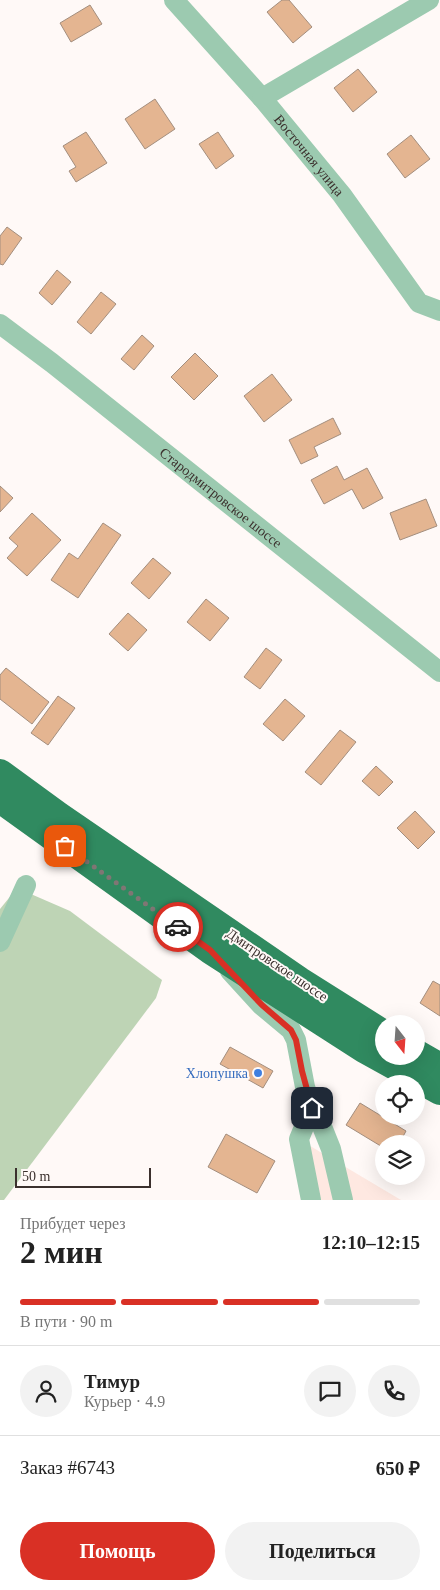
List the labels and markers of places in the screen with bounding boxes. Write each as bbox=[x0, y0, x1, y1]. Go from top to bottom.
pin bbox=[44, 825, 86, 867]
place label: Хлопушка bbox=[186, 1066, 249, 1081]
marker: Хлопушка bbox=[252, 1067, 264, 1079]
pin bbox=[291, 1087, 333, 1129]

